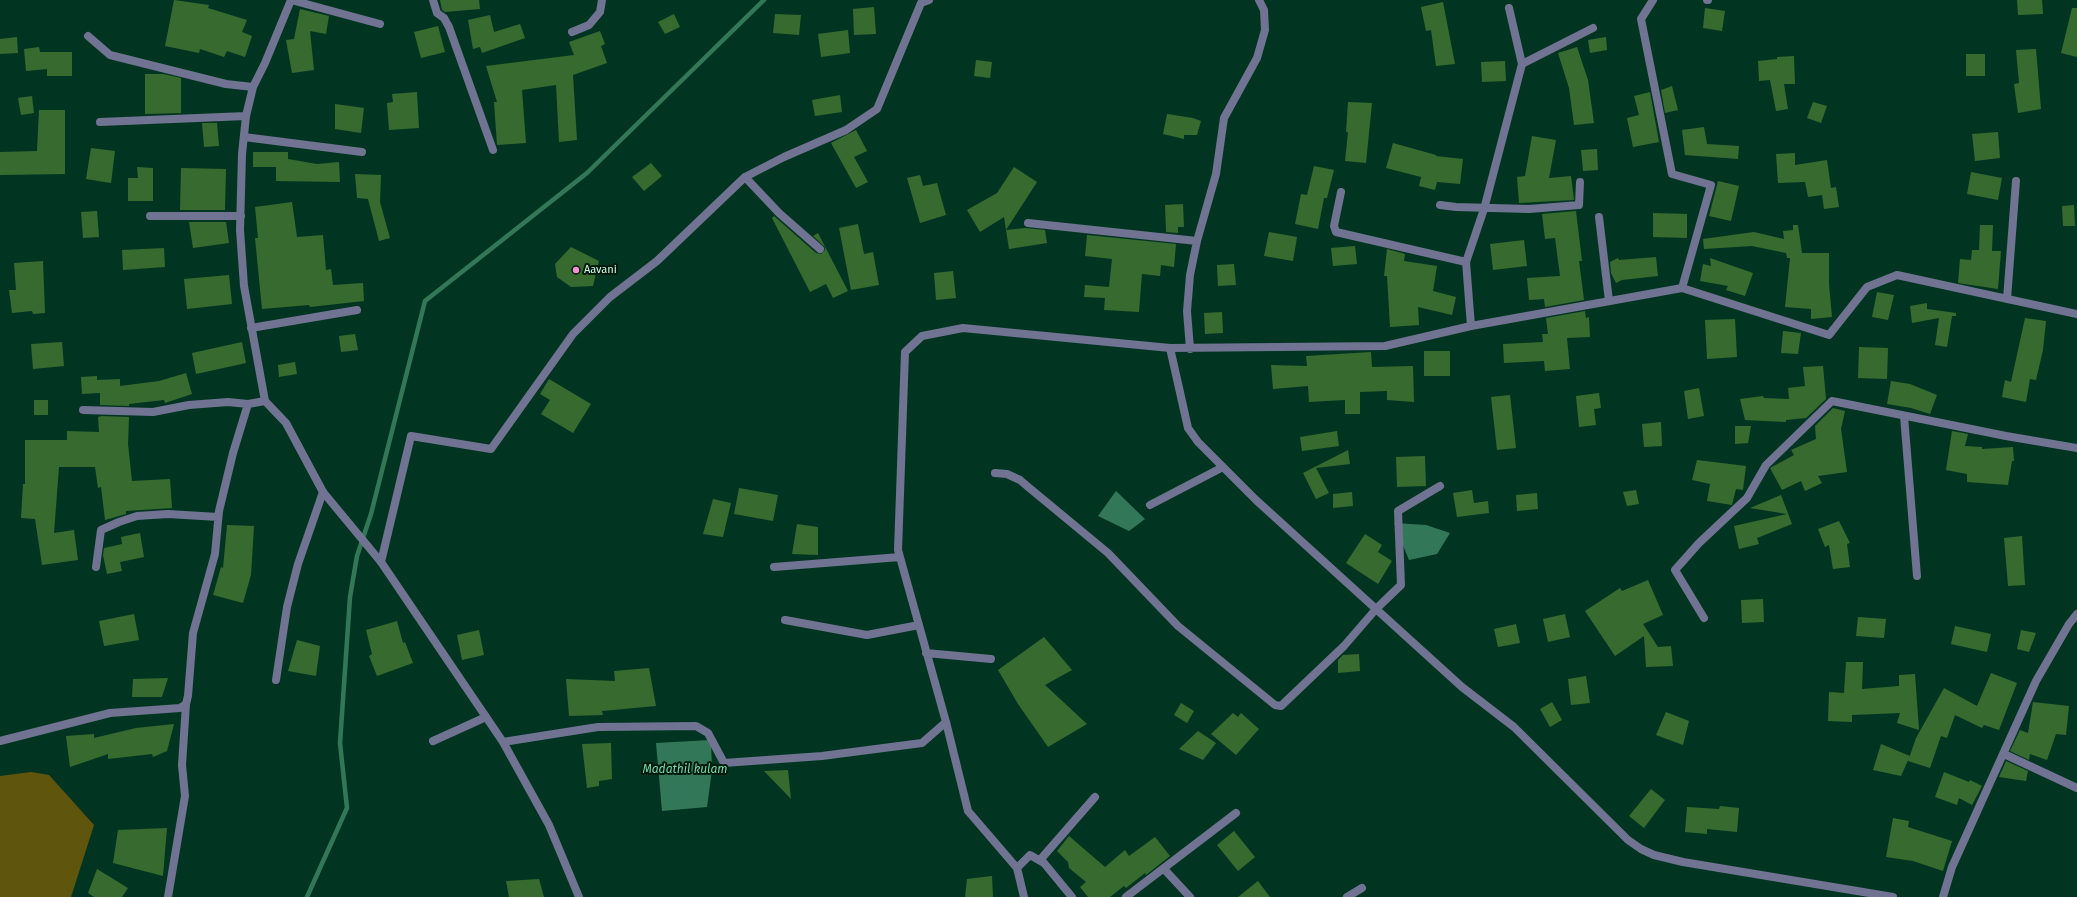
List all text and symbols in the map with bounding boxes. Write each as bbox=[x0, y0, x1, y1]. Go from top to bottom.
place label: Aavani bbox=[584, 263, 617, 277]
marker: Aavani bbox=[571, 265, 581, 275]
water label: Madathil kulam bbox=[643, 763, 727, 777]

